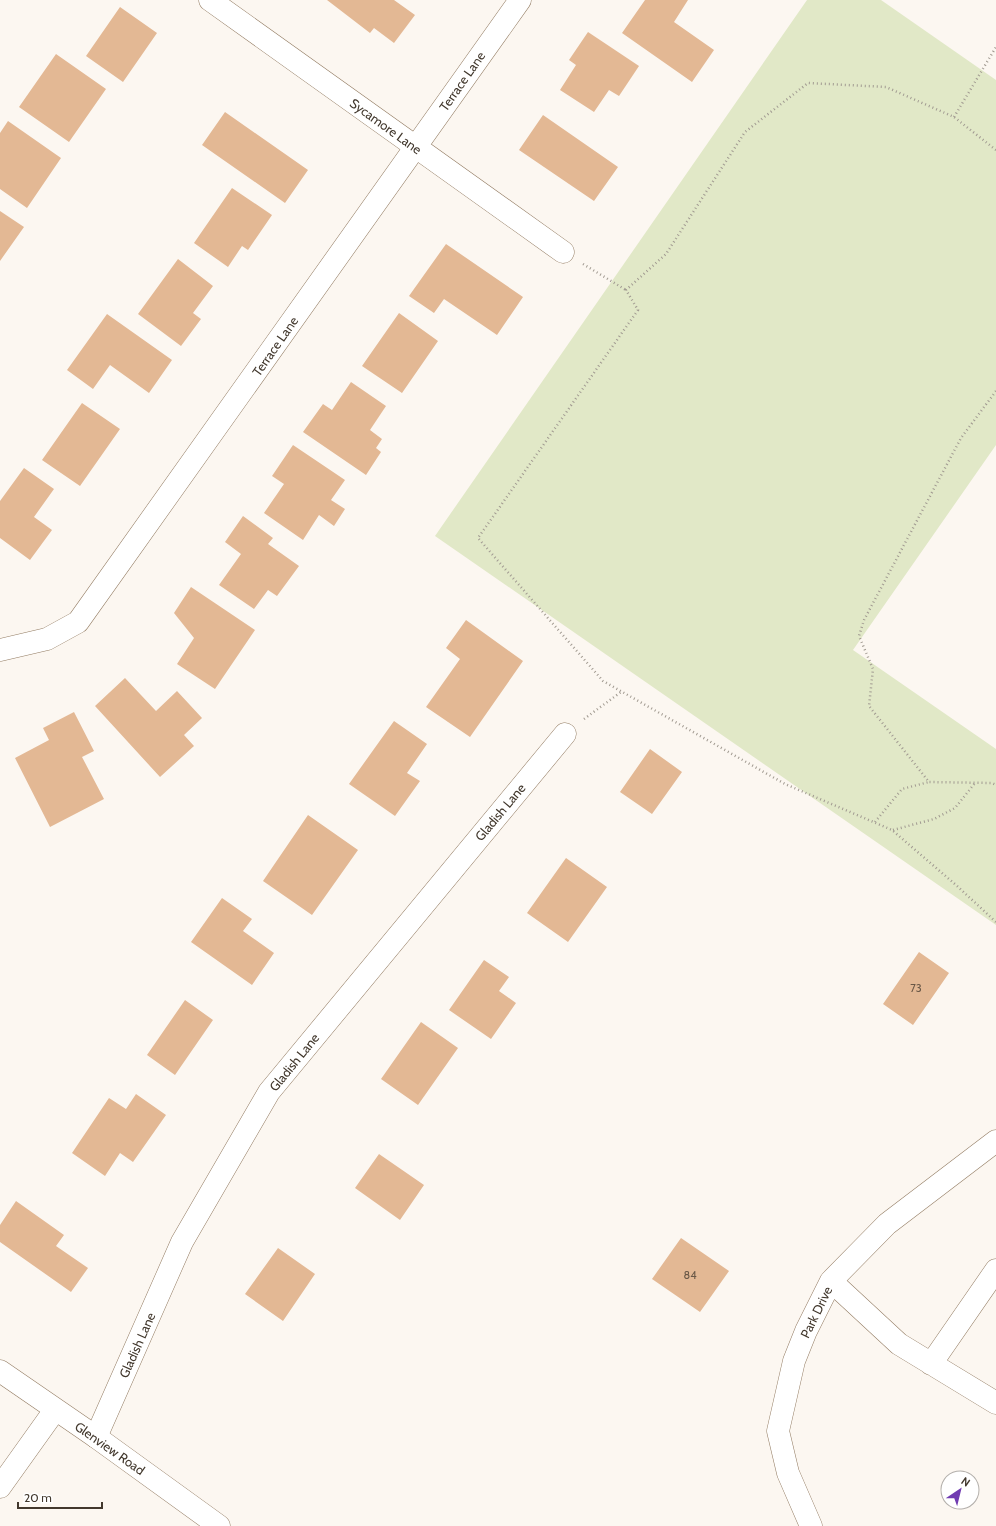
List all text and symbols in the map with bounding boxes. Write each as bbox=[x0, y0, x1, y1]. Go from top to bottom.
street label: Terrace Lane bbox=[436, 48, 489, 114]
street label: Sycamore Lane bbox=[347, 95, 425, 158]
street label: Terrace Lane bbox=[249, 313, 302, 379]
street label: Gladish Lane bbox=[471, 780, 529, 844]
house number: 73 bbox=[910, 981, 922, 995]
street label: Gladish Lane bbox=[266, 1030, 322, 1094]
house number: 84 bbox=[683, 1268, 697, 1282]
street label: Park Drive bbox=[797, 1283, 836, 1340]
street label: Gladish Lane bbox=[115, 1309, 159, 1380]
street label: Glenview Road bbox=[72, 1418, 148, 1478]
north arrow bbox=[940, 1470, 980, 1510]
text: N bbox=[959, 1474, 973, 1490]
scale bar bbox=[18, 1484, 102, 1510]
text: 20 m bbox=[24, 1490, 52, 1505]

